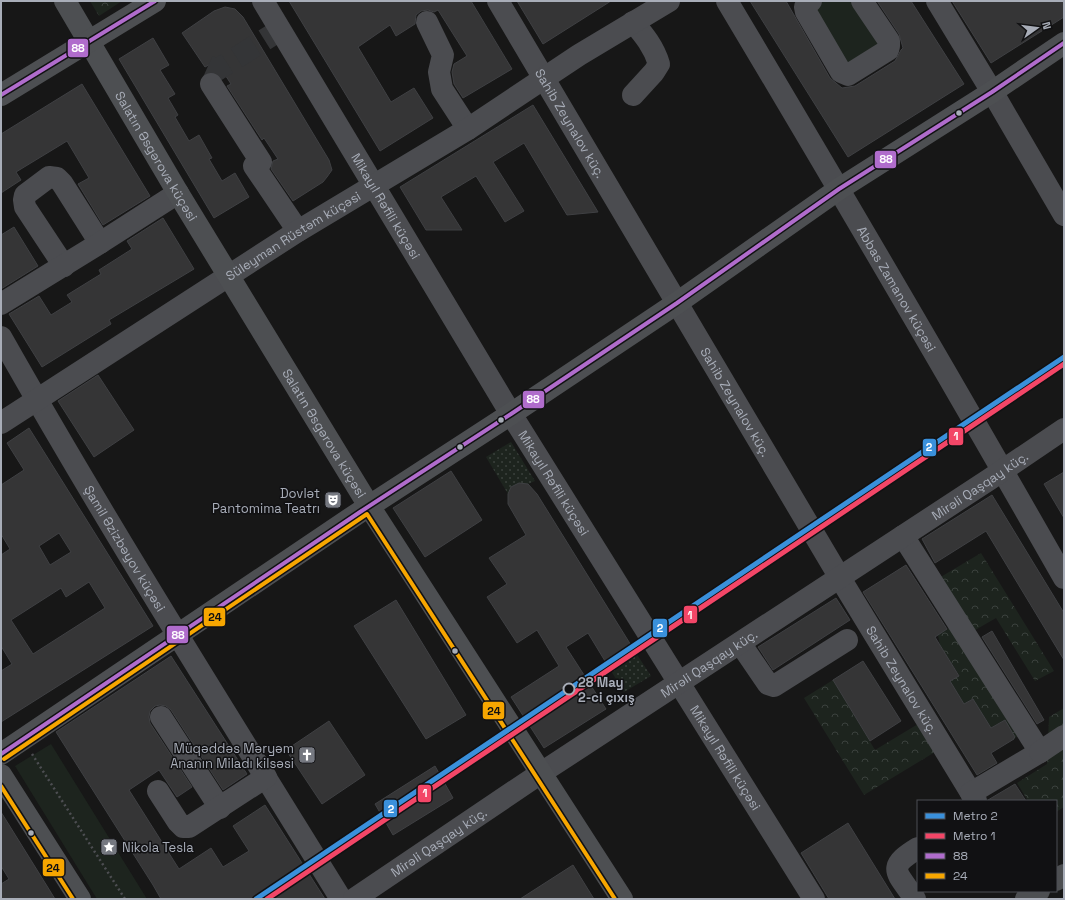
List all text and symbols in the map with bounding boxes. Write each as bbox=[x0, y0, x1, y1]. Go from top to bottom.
north arrow bbox=[1017, 8, 1057, 48]
text: N bbox=[1039, 20, 1054, 31]
line badge: 88 bbox=[67, 38, 89, 58]
text: 88 bbox=[71, 41, 85, 55]
street label: Sahib Zeynalov küç. bbox=[531, 65, 609, 181]
street label: Salatın Əsgərova küçəsi bbox=[111, 88, 202, 224]
unlabelled marker bbox=[954, 108, 964, 118]
street label: Mikayıl Rəfili küçəsi bbox=[348, 150, 424, 262]
line badge: 88 bbox=[874, 150, 897, 169]
text: 88 bbox=[879, 152, 893, 166]
street label: Süleyman Rüstəm küçəsi bbox=[222, 187, 364, 284]
street label: Abbas Zamanov küçəsi bbox=[853, 223, 940, 355]
street label: Sahib Zeynalov küç. bbox=[697, 344, 775, 460]
street label: Salatın Əsgərova küçəsi bbox=[279, 365, 370, 501]
line badge: 88 bbox=[522, 390, 545, 409]
text: 88 bbox=[526, 392, 540, 406]
unlabelled marker bbox=[496, 415, 506, 425]
street label: Mikayıl Rəfili küçəsi bbox=[515, 427, 593, 539]
line badge: 1 bbox=[948, 427, 964, 446]
text: 1 bbox=[954, 429, 959, 443]
line badge: 2 bbox=[922, 438, 937, 457]
text: 2 bbox=[926, 440, 933, 454]
unlabelled marker bbox=[455, 442, 465, 452]
street label: Mirəli Qaşqay küç. bbox=[928, 447, 1031, 524]
street label: Şamil Əzizbəyov küçəsi bbox=[81, 482, 170, 614]
place label: Dovlət Pantomima Teatrı bbox=[212, 485, 320, 517]
theatre icon: Dovlət Pantomima Teatrı bbox=[323, 490, 343, 510]
line badge: 1 bbox=[683, 605, 698, 624]
line badge: 24 bbox=[203, 607, 226, 627]
text: 1 bbox=[688, 608, 693, 622]
text: 24 bbox=[208, 610, 222, 624]
line badge: 2 bbox=[652, 618, 668, 638]
text: 2 bbox=[657, 621, 664, 635]
street label: Sahib Zeynalov küç. bbox=[863, 622, 942, 737]
line badge: 88 bbox=[166, 625, 189, 644]
street label: Mirəli Qaşqay küç. bbox=[657, 625, 760, 701]
text: 88 bbox=[171, 628, 185, 642]
unlabelled marker bbox=[450, 646, 460, 656]
place label: 28 May 2-ci çıxış bbox=[578, 674, 635, 706]
marker: 28 May 2-ci çıxış bbox=[562, 682, 576, 696]
line badge: 24 bbox=[482, 701, 505, 720]
street label: Mikayıl Rəfili küçəsi bbox=[687, 702, 765, 813]
text: 24 bbox=[487, 704, 501, 718]
place label: Müqəddəs Məryəm Ananın Miladı kilsəsi bbox=[170, 740, 294, 772]
church icon: Müqəddəs Məryəm Ananın Miladı kilsəsi bbox=[297, 745, 317, 765]
line badge: 1 bbox=[417, 784, 432, 803]
text: 1 bbox=[423, 786, 428, 800]
line badge: 2 bbox=[383, 799, 398, 818]
legend bbox=[917, 800, 1057, 892]
text: 2 bbox=[388, 802, 395, 816]
street label: Mirəli Qaşqay küç. bbox=[387, 804, 490, 880]
text: Metro 2 bbox=[953, 808, 998, 824]
unlabelled marker bbox=[26, 828, 36, 838]
text: Metro 1 bbox=[953, 828, 996, 844]
place icon: Nikola Tesla bbox=[99, 837, 119, 857]
place label: Nikola Tesla bbox=[122, 839, 194, 856]
text: 88 bbox=[953, 848, 968, 864]
line badge: 24 bbox=[42, 858, 65, 877]
text: 24 bbox=[46, 861, 60, 875]
text: 24 bbox=[953, 868, 968, 884]

